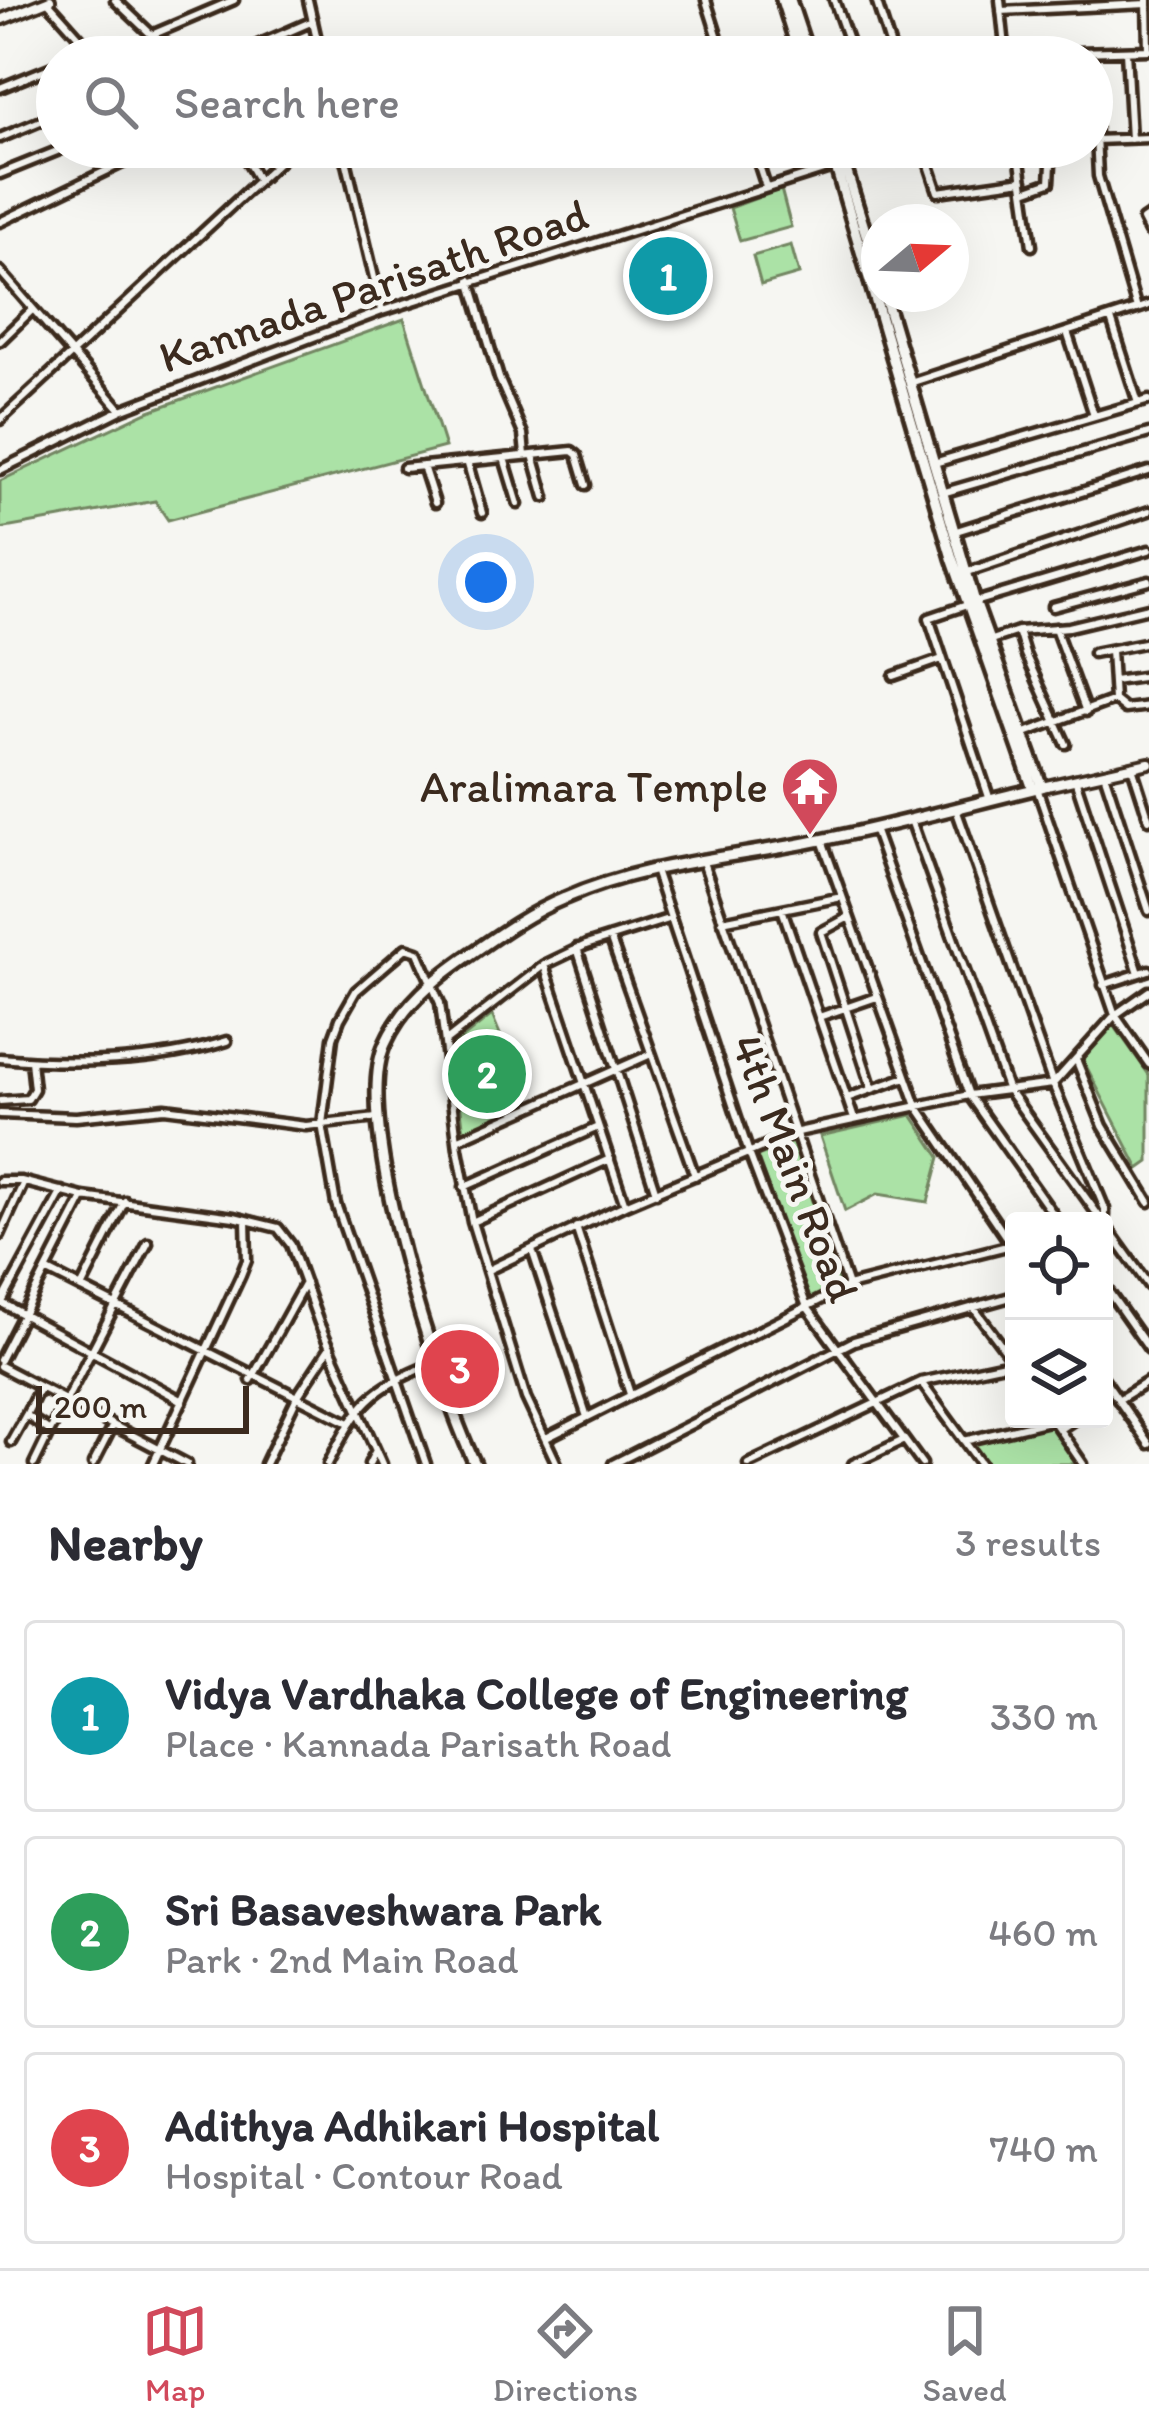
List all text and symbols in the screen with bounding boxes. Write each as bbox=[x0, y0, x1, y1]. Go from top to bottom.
search box bbox=[36, 36, 1113, 168]
icon: search bbox=[78, 69, 144, 135]
text: Search here bbox=[174, 75, 400, 129]
street label: Kannada Parisath Road bbox=[152, 186, 594, 384]
north arrow bbox=[861, 204, 969, 312]
pin: 1 bbox=[629, 231, 707, 321]
your location bbox=[456, 552, 516, 612]
temple icon: Aralimara Temple bbox=[779, 755, 841, 837]
place label: Aralimara Temple bbox=[420, 759, 768, 813]
street label: 4th Main Road bbox=[720, 1027, 872, 1310]
pin: 2 bbox=[448, 1029, 526, 1119]
map controls bbox=[1005, 1212, 1113, 1428]
button: locate bbox=[1005, 1212, 1113, 1320]
button: layers bbox=[1005, 1320, 1113, 1428]
pin: 3 bbox=[421, 1324, 499, 1414]
scale bar bbox=[36, 1380, 249, 1433]
text: 200 m bbox=[54, 1387, 147, 1426]
text: Nearby bbox=[48, 1512, 203, 1573]
text: 3 results bbox=[955, 1519, 1101, 1566]
text: Vidya Vardhaka College of Engineering bbox=[165, 1666, 908, 1720]
text: 1 bbox=[81, 1693, 99, 1740]
text: 330 m bbox=[990, 1693, 1098, 1740]
text: Place · Kannada Parisath Road bbox=[165, 1720, 671, 1767]
text: Sri Basaveshwara Park bbox=[165, 1882, 601, 1936]
text: 2 bbox=[80, 1909, 100, 1956]
text: 460 m bbox=[988, 1909, 1098, 1956]
text: Park · 2nd Main Road bbox=[165, 1936, 519, 1983]
text: Adithya Adhikari Hospital bbox=[165, 2098, 659, 2152]
text: 3 bbox=[79, 2125, 101, 2172]
text: 740 m bbox=[990, 2125, 1098, 2172]
text: Hospital · Contour Road bbox=[165, 2152, 563, 2199]
tab: Map bbox=[142, 2298, 208, 2409]
tab: Directions bbox=[493, 2298, 638, 2409]
tab: Saved bbox=[923, 2298, 1007, 2409]

